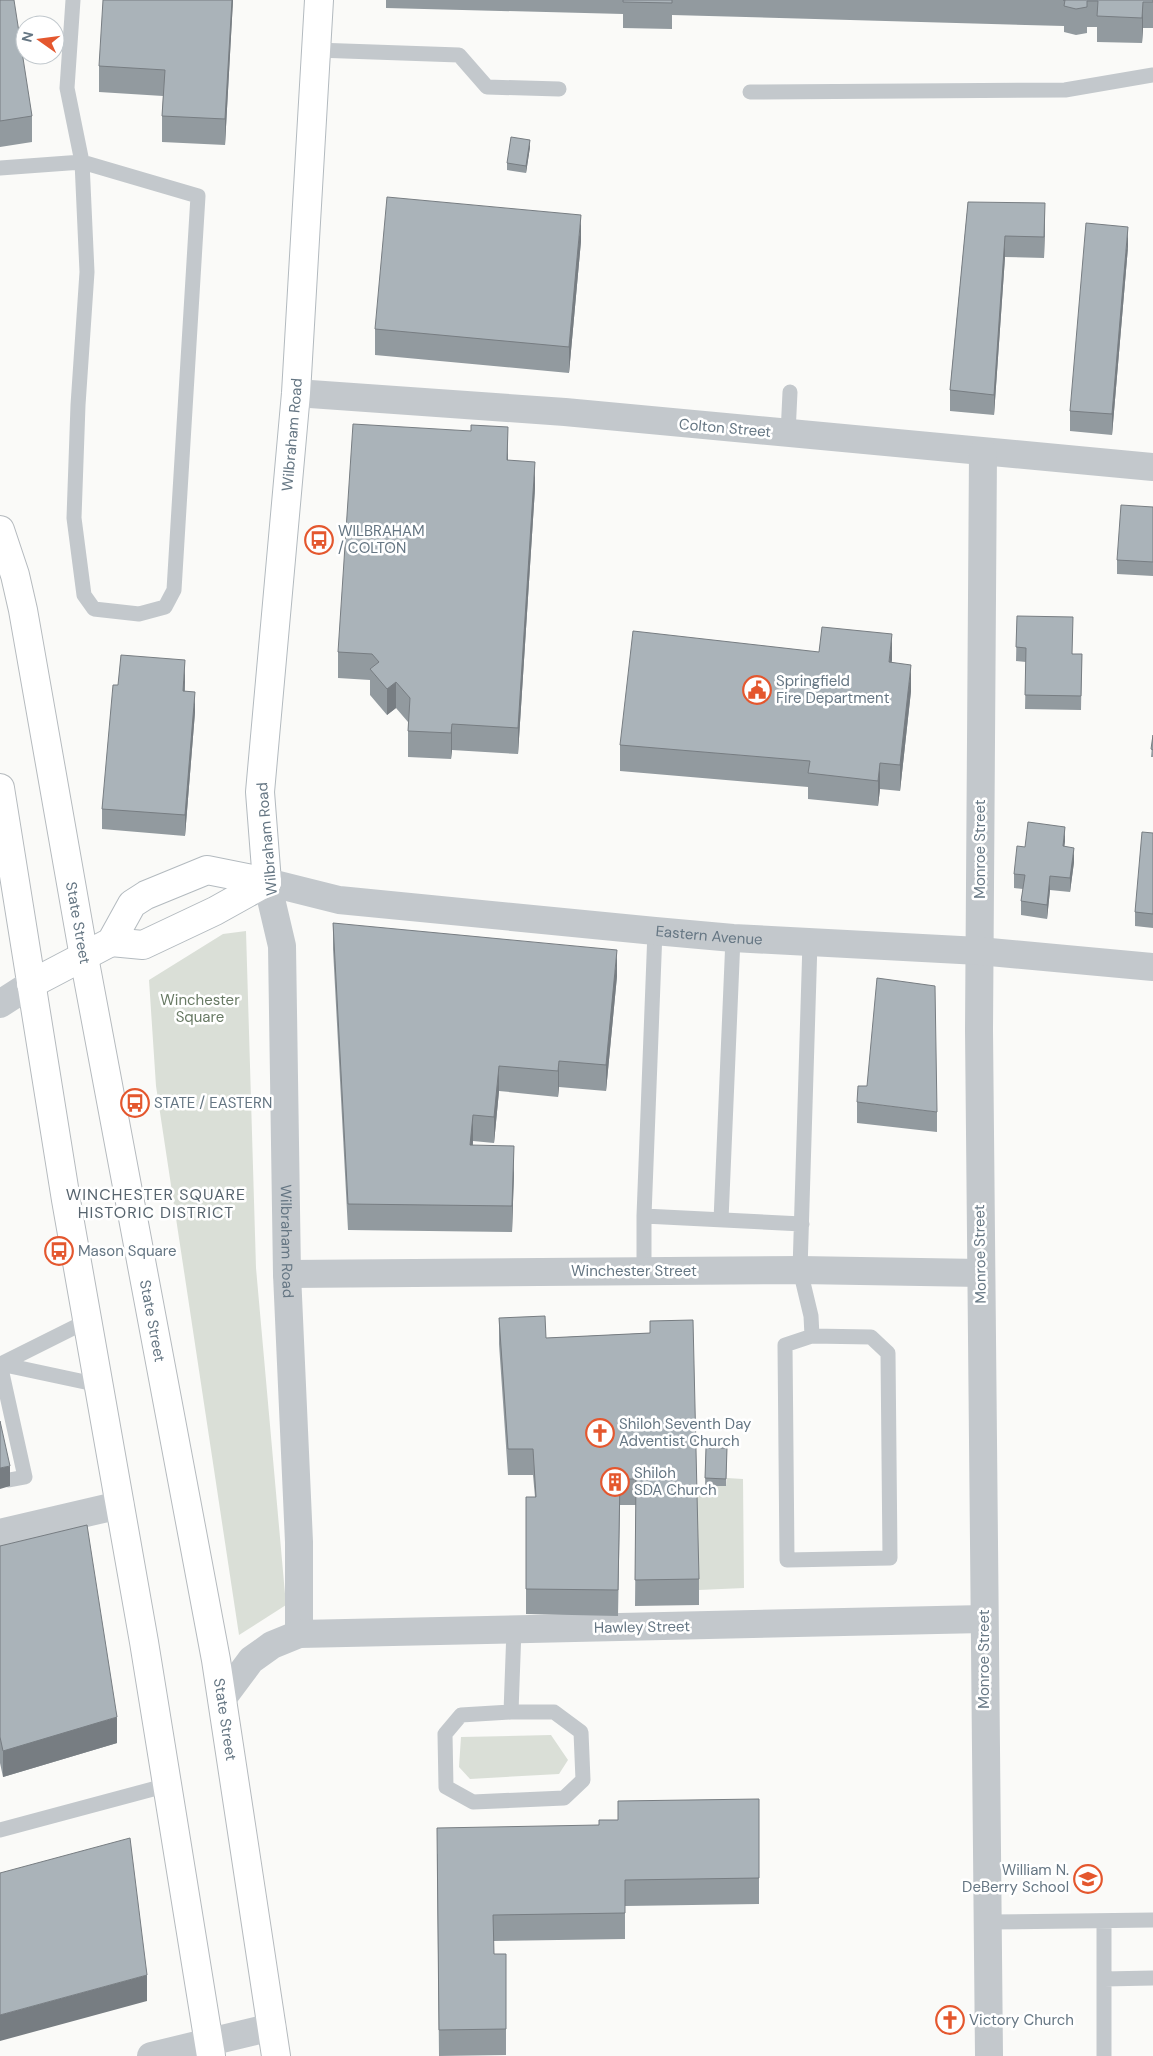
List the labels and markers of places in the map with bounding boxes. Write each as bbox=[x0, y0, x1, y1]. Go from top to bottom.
place label: WILBRAHAM / COLTON bbox=[338, 521, 425, 558]
bus stop icon: WILBRAHAM / COLTON bbox=[304, 525, 334, 555]
place label: Springfield Fire Department bbox=[776, 671, 890, 708]
public building icon: Springfield Fire Department bbox=[742, 675, 772, 705]
bus stop icon: STATE / EASTERN bbox=[120, 1088, 150, 1118]
place label: STATE / EASTERN bbox=[154, 1093, 272, 1113]
bus stop icon: Mason Square bbox=[44, 1236, 74, 1266]
place label: Mason Square bbox=[78, 1241, 176, 1261]
place label: Shiloh Seventh Day Adventist Church bbox=[619, 1414, 752, 1451]
church icon: Shiloh Seventh Day Adventist Church bbox=[585, 1418, 615, 1448]
place label: Shiloh SDA Church bbox=[634, 1463, 717, 1500]
building icon: Shiloh SDA Church bbox=[600, 1467, 630, 1497]
place label: William N. DeBerry School bbox=[962, 1860, 1069, 1897]
school or university icon: William N. DeBerry School bbox=[1073, 1864, 1103, 1894]
church icon: Victory Church bbox=[935, 2005, 965, 2035]
place label: Victory Church bbox=[969, 2010, 1074, 2030]

